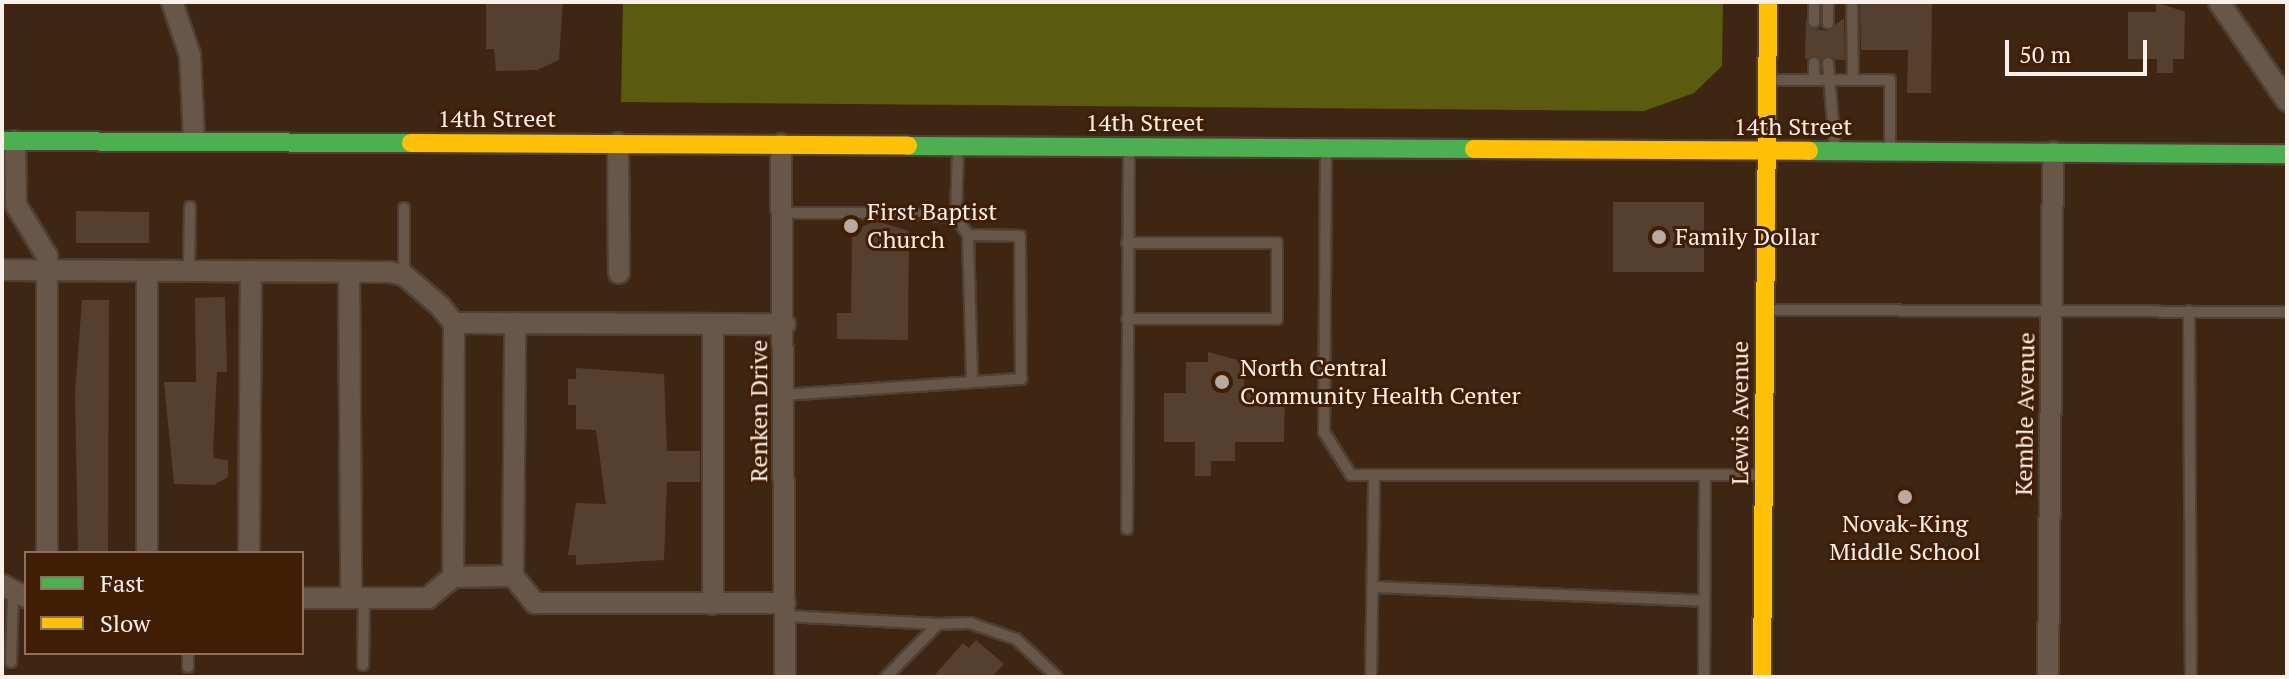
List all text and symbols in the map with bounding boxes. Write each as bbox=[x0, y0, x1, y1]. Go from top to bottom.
scale bar bbox=[2009, 24, 2151, 74]
text: 50 m bbox=[2019, 38, 2071, 70]
street label: 14th Street bbox=[438, 105, 556, 133]
street label: 14th Street bbox=[1086, 109, 1204, 137]
street label: 14th Street bbox=[1734, 113, 1852, 141]
place label: First Baptist Church bbox=[867, 198, 997, 254]
marker: First Baptist Church bbox=[842, 217, 860, 235]
place label: Family Dollar bbox=[1675, 223, 1819, 251]
marker: Family Dollar bbox=[1650, 228, 1668, 246]
street label: Kemble Avenue bbox=[2009, 332, 2041, 496]
street label: Renken Drive bbox=[745, 340, 773, 482]
street label: Lewis Avenue bbox=[1726, 341, 1754, 485]
place label: North Central Community Health Center bbox=[1240, 354, 1521, 410]
marker: North Central Community Health Center bbox=[1211, 371, 1233, 393]
marker: Novak-King Middle School bbox=[1896, 488, 1914, 506]
place label: Novak-King Middle School bbox=[1829, 510, 1981, 566]
legend bbox=[24, 551, 304, 655]
text: Fast bbox=[100, 567, 144, 599]
text: Slow bbox=[100, 607, 151, 639]

